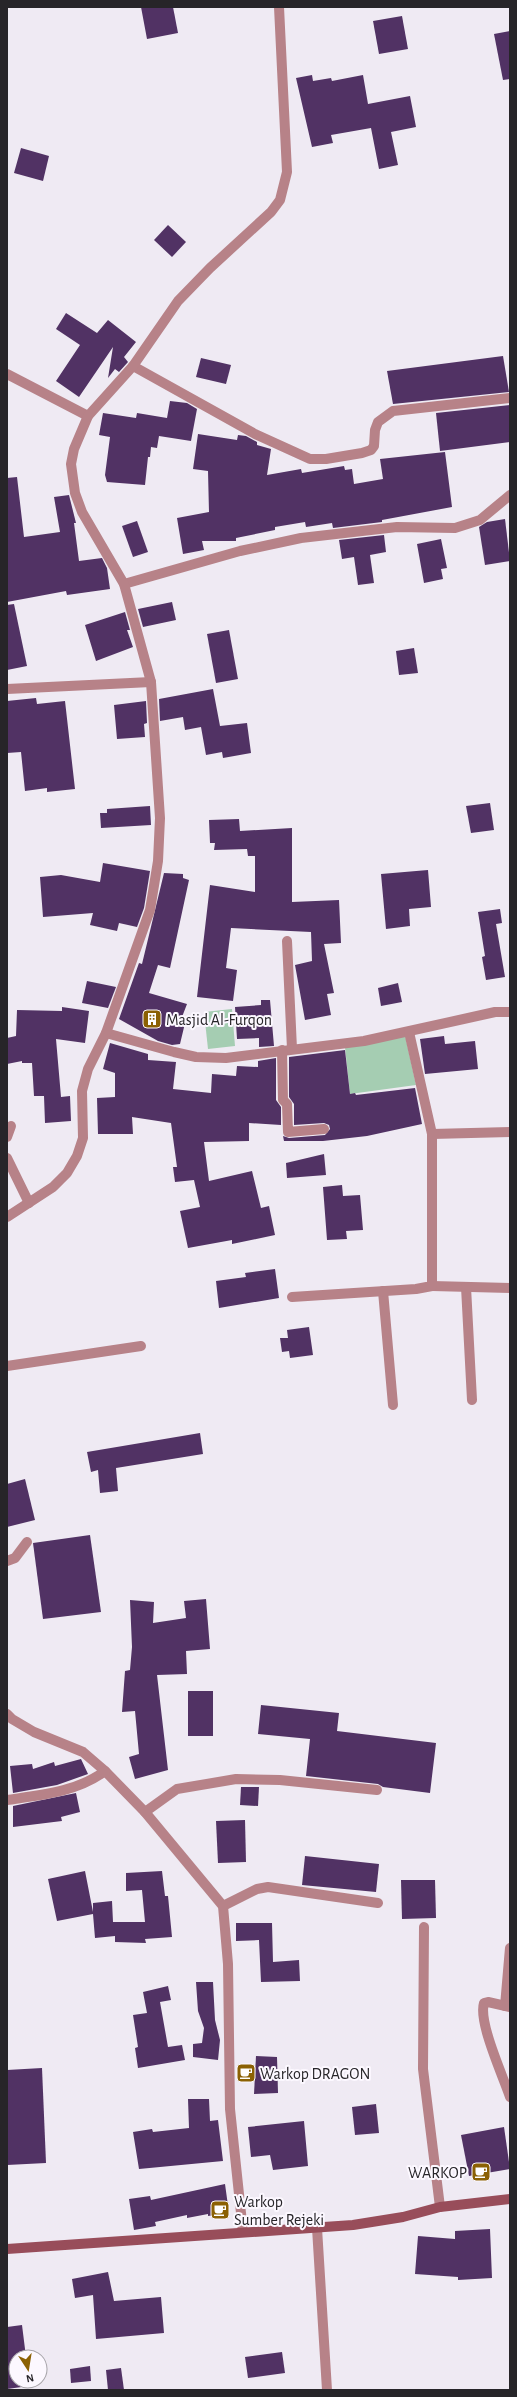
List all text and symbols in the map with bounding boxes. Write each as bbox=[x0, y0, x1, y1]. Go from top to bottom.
building icon: Masjid Al-Furqon bbox=[141, 1008, 163, 1030]
place label: Masjid Al-Furqon bbox=[166, 1012, 272, 1029]
cafe icon: Warkop DRAGON bbox=[235, 2062, 257, 2084]
place label: Warkop DRAGON bbox=[260, 2066, 370, 2082]
cafe icon: WARKOP bbox=[470, 2161, 492, 2183]
place label: WARKOP bbox=[408, 2165, 467, 2181]
place label: Warkop Sumber Rejeki bbox=[234, 2194, 324, 2229]
cafe icon: Warkop Sumber Rejeki bbox=[209, 2199, 231, 2221]
north arrow bbox=[8, 2349, 48, 2389]
text: N bbox=[25, 2372, 35, 2384]

